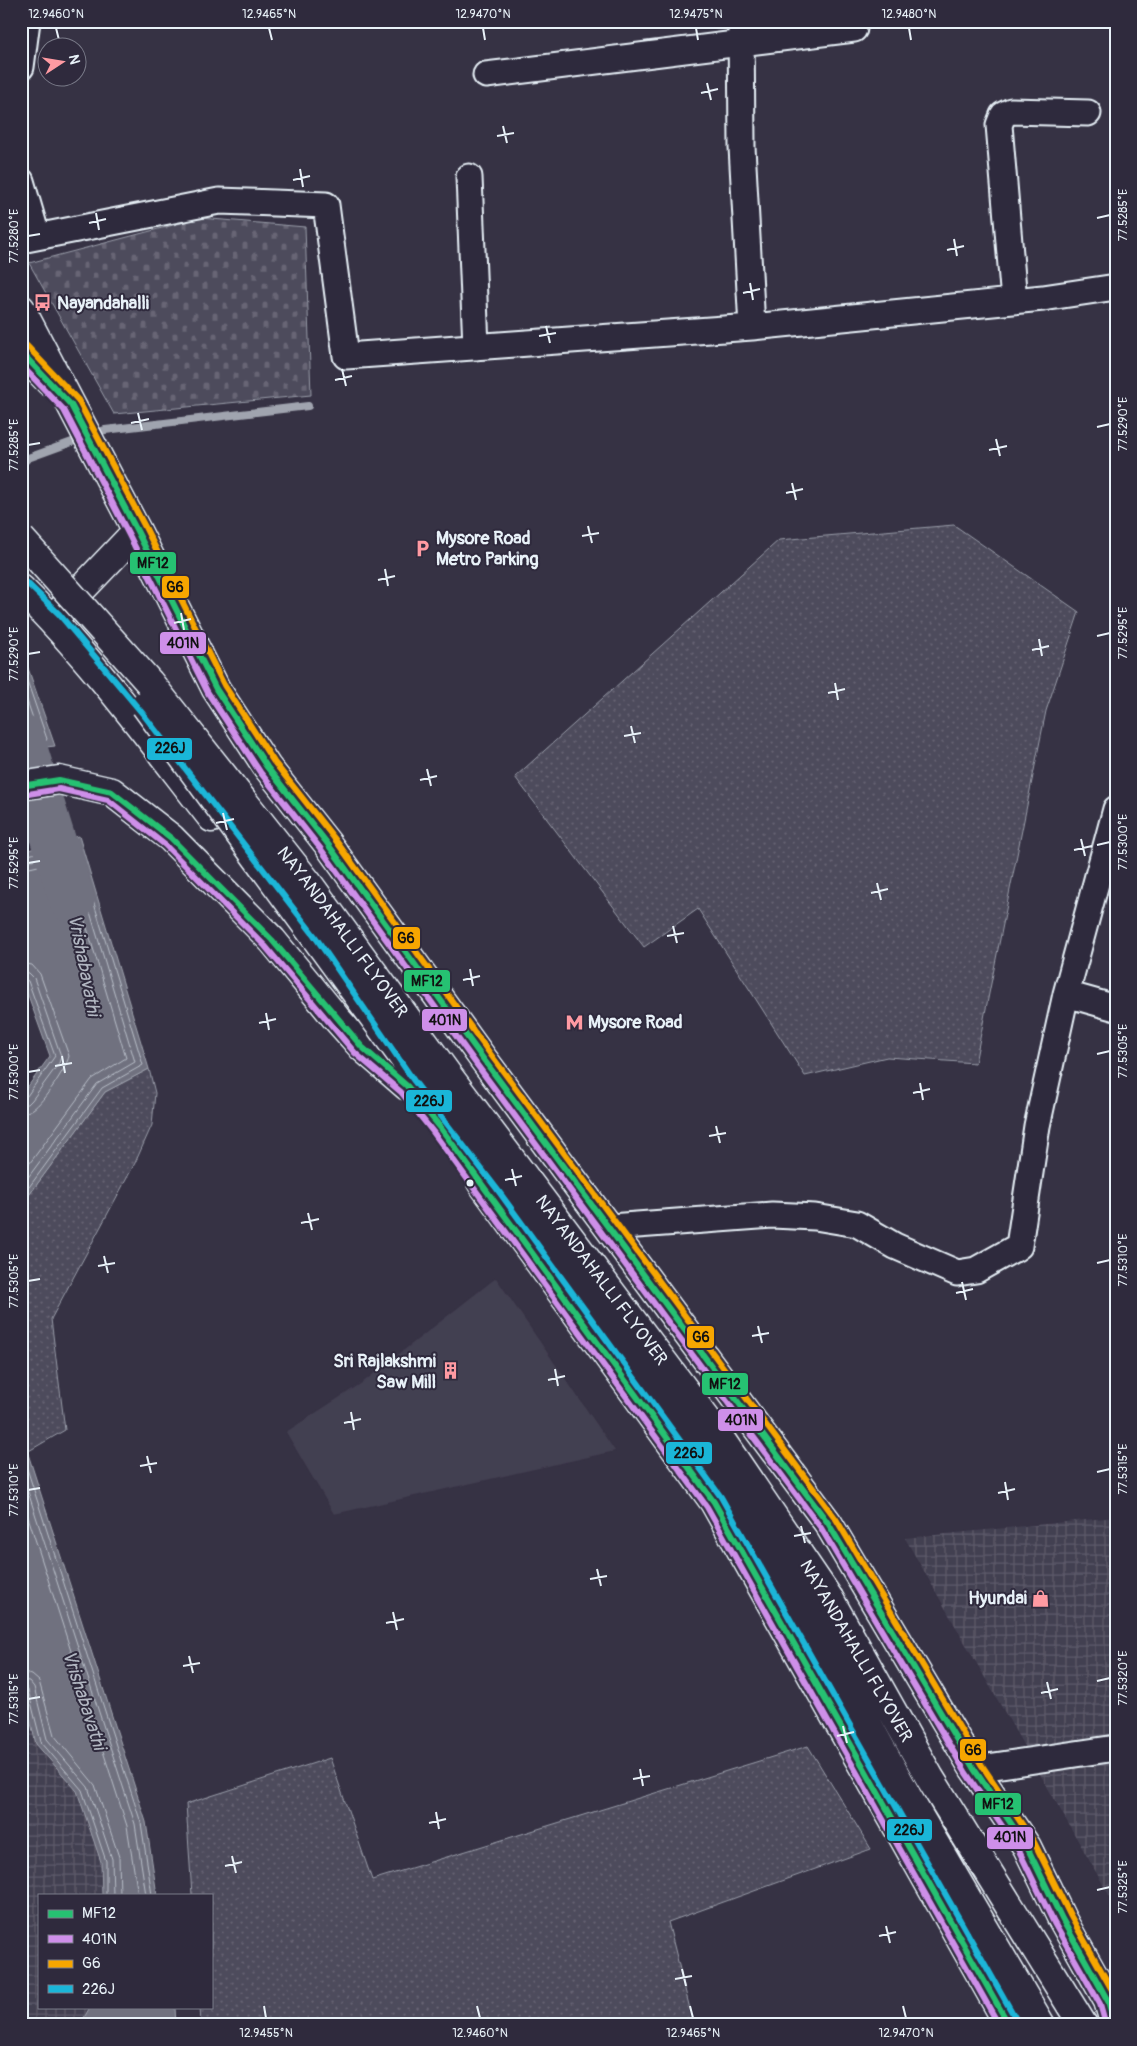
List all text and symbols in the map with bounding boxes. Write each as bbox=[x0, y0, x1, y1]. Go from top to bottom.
text: 12.9460°N bbox=[28, 7, 84, 22]
text: 12.9465°N bbox=[242, 7, 296, 22]
text: 12.9470°N bbox=[455, 7, 511, 22]
text: 12.9475°N bbox=[669, 7, 723, 22]
text: 12.9480°N bbox=[882, 7, 936, 22]
north arrow bbox=[38, 38, 88, 88]
text: N bbox=[65, 53, 84, 66]
text: 77.5285°E bbox=[1116, 189, 1131, 241]
text: 77.5280°E bbox=[7, 209, 22, 263]
place label: Nayandahalli bbox=[57, 292, 149, 315]
bus stop icon: Nayandahalli bbox=[33, 293, 53, 313]
text: 77.5290°E bbox=[1116, 397, 1131, 451]
text: 77.5285°E bbox=[7, 419, 22, 471]
place label: Mysore Road Metro Parking bbox=[436, 527, 539, 571]
parking icon: Mysore Road Metro Parking bbox=[412, 538, 432, 558]
line badge: MF12 bbox=[129, 551, 177, 575]
text: MF12 bbox=[137, 555, 169, 572]
line badge: G6 bbox=[161, 575, 190, 599]
text: G6 bbox=[166, 579, 184, 596]
text: 77.5295°E bbox=[1116, 607, 1131, 659]
text: 77.5290°E bbox=[7, 627, 22, 681]
line badge: 401N bbox=[159, 631, 207, 655]
text: 401N bbox=[167, 635, 199, 652]
line badge: 226J bbox=[146, 737, 193, 761]
text: 226J bbox=[155, 740, 186, 757]
text: 77.5300°E bbox=[1116, 814, 1131, 870]
text: 77.5295°E bbox=[7, 837, 22, 889]
street label: NAYANDAHALLI FLYOVER bbox=[272, 842, 413, 1022]
water label: Vrishabavathi bbox=[62, 912, 106, 1020]
line badge: G6 bbox=[392, 926, 421, 950]
text: G6 bbox=[397, 930, 415, 947]
line badge: MF12 bbox=[403, 969, 451, 993]
text: MF12 bbox=[411, 973, 443, 990]
line badge: 401N bbox=[421, 1008, 468, 1032]
place label: Mysore Road bbox=[588, 1011, 683, 1034]
text: 401N bbox=[429, 1012, 461, 1029]
metro station icon: Mysore Road bbox=[564, 1012, 584, 1032]
text: 77.5305°E bbox=[1116, 1024, 1131, 1078]
text: 77.5300°E bbox=[7, 1044, 22, 1100]
line badge: 226J bbox=[405, 1089, 453, 1113]
text: 226J bbox=[414, 1093, 445, 1110]
unlabelled marker bbox=[465, 1178, 475, 1188]
street label: NAYANDAHALLI FLYOVER bbox=[530, 1190, 673, 1370]
text: 77.5310°E bbox=[1116, 1234, 1131, 1286]
text: 77.5305°E bbox=[7, 1254, 22, 1308]
line badge: G6 bbox=[686, 1325, 715, 1349]
text: G6 bbox=[692, 1329, 710, 1346]
place label: Sri Rajlakshmi Saw Mill bbox=[333, 1350, 436, 1394]
building icon: Sri Rajlakshmi Saw Mill bbox=[440, 1361, 460, 1381]
line badge: MF12 bbox=[701, 1372, 749, 1396]
text: MF12 bbox=[709, 1376, 741, 1393]
line badge: 401N bbox=[717, 1408, 764, 1432]
text: 401N bbox=[725, 1412, 757, 1429]
line badge: 226J bbox=[665, 1441, 713, 1465]
text: 77.5315°E bbox=[1116, 1443, 1131, 1495]
text: 226J bbox=[674, 1445, 705, 1462]
text: 77.5310°E bbox=[7, 1464, 22, 1516]
street label: NAYANDAHALLI FLYOVER bbox=[794, 1556, 918, 1746]
place label: Hyundai bbox=[968, 1587, 1027, 1610]
shop icon: Hyundai bbox=[1031, 1588, 1051, 1608]
water label: Vrishabavathi bbox=[57, 1647, 112, 1755]
text: 77.5320°E bbox=[1116, 1651, 1131, 1705]
text: 77.5315°E bbox=[7, 1673, 22, 1725]
line badge: G6 bbox=[959, 1738, 987, 1762]
text: G6 bbox=[964, 1742, 982, 1759]
line badge: MF12 bbox=[974, 1792, 1022, 1816]
text: MF12 bbox=[982, 1796, 1014, 1813]
line badge: 226J bbox=[886, 1818, 933, 1842]
text: 226J bbox=[894, 1822, 925, 1839]
line badge: 401N bbox=[986, 1826, 1034, 1850]
text: 401N bbox=[994, 1829, 1026, 1846]
text: 77.5325°E bbox=[1116, 1860, 1131, 1914]
legend bbox=[38, 1894, 212, 2008]
text: MF12 bbox=[82, 1904, 116, 1923]
text: 401N bbox=[82, 1930, 117, 1949]
text: G6 bbox=[82, 1954, 101, 1973]
text: 226J bbox=[82, 1980, 115, 1999]
text: 12.9455°N bbox=[239, 2026, 293, 2041]
text: 12.9460°N bbox=[452, 2026, 508, 2041]
text: 12.9465°N bbox=[666, 2026, 720, 2041]
text: 12.9470°N bbox=[878, 2026, 934, 2041]

